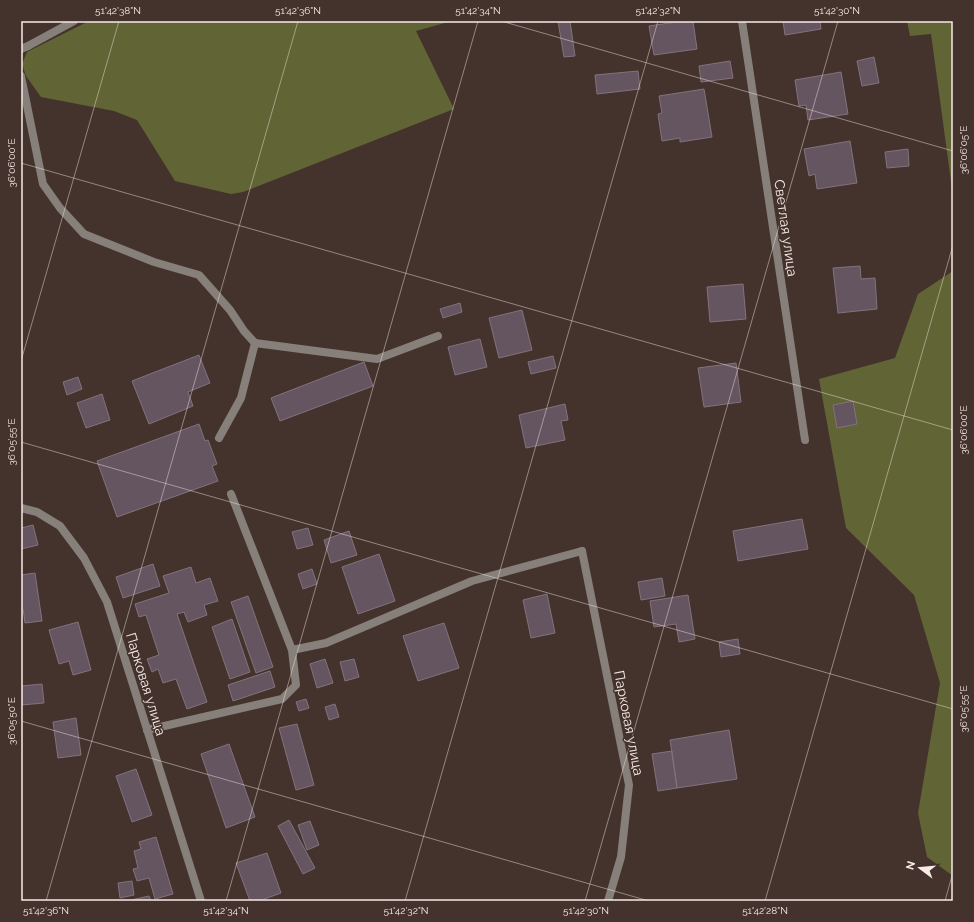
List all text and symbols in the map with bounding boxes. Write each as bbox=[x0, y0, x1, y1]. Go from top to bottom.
text: 51°42'38"N bbox=[95, 5, 141, 16]
text: 51°42'36"N bbox=[275, 5, 321, 16]
text: 51°42'34"N bbox=[455, 5, 501, 16]
text: 51°42'32"N bbox=[635, 5, 681, 16]
text: 51°42'30"N bbox=[814, 5, 860, 16]
text: 36°06'05"E bbox=[958, 126, 969, 174]
text: 36°06'00"E bbox=[6, 138, 17, 188]
street label: Светлая улица bbox=[771, 179, 801, 277]
text: 36°06'00"E bbox=[958, 405, 969, 455]
text: 36°05'55"E bbox=[6, 418, 17, 466]
street label: Парковая улица bbox=[123, 631, 169, 737]
street label: Парковая улица bbox=[611, 669, 647, 777]
text: 36°05'55"E bbox=[958, 685, 969, 733]
text: 36°05'50"E bbox=[6, 697, 17, 745]
north arrow bbox=[900, 848, 940, 888]
text: N bbox=[903, 860, 918, 871]
text: 51°42'36"N bbox=[23, 905, 69, 916]
text: 51°42'34"N bbox=[203, 905, 249, 916]
text: 51°42'32"N bbox=[383, 905, 429, 916]
text: 51°42'30"N bbox=[563, 905, 609, 916]
text: 51°42'28"N bbox=[742, 905, 788, 916]

